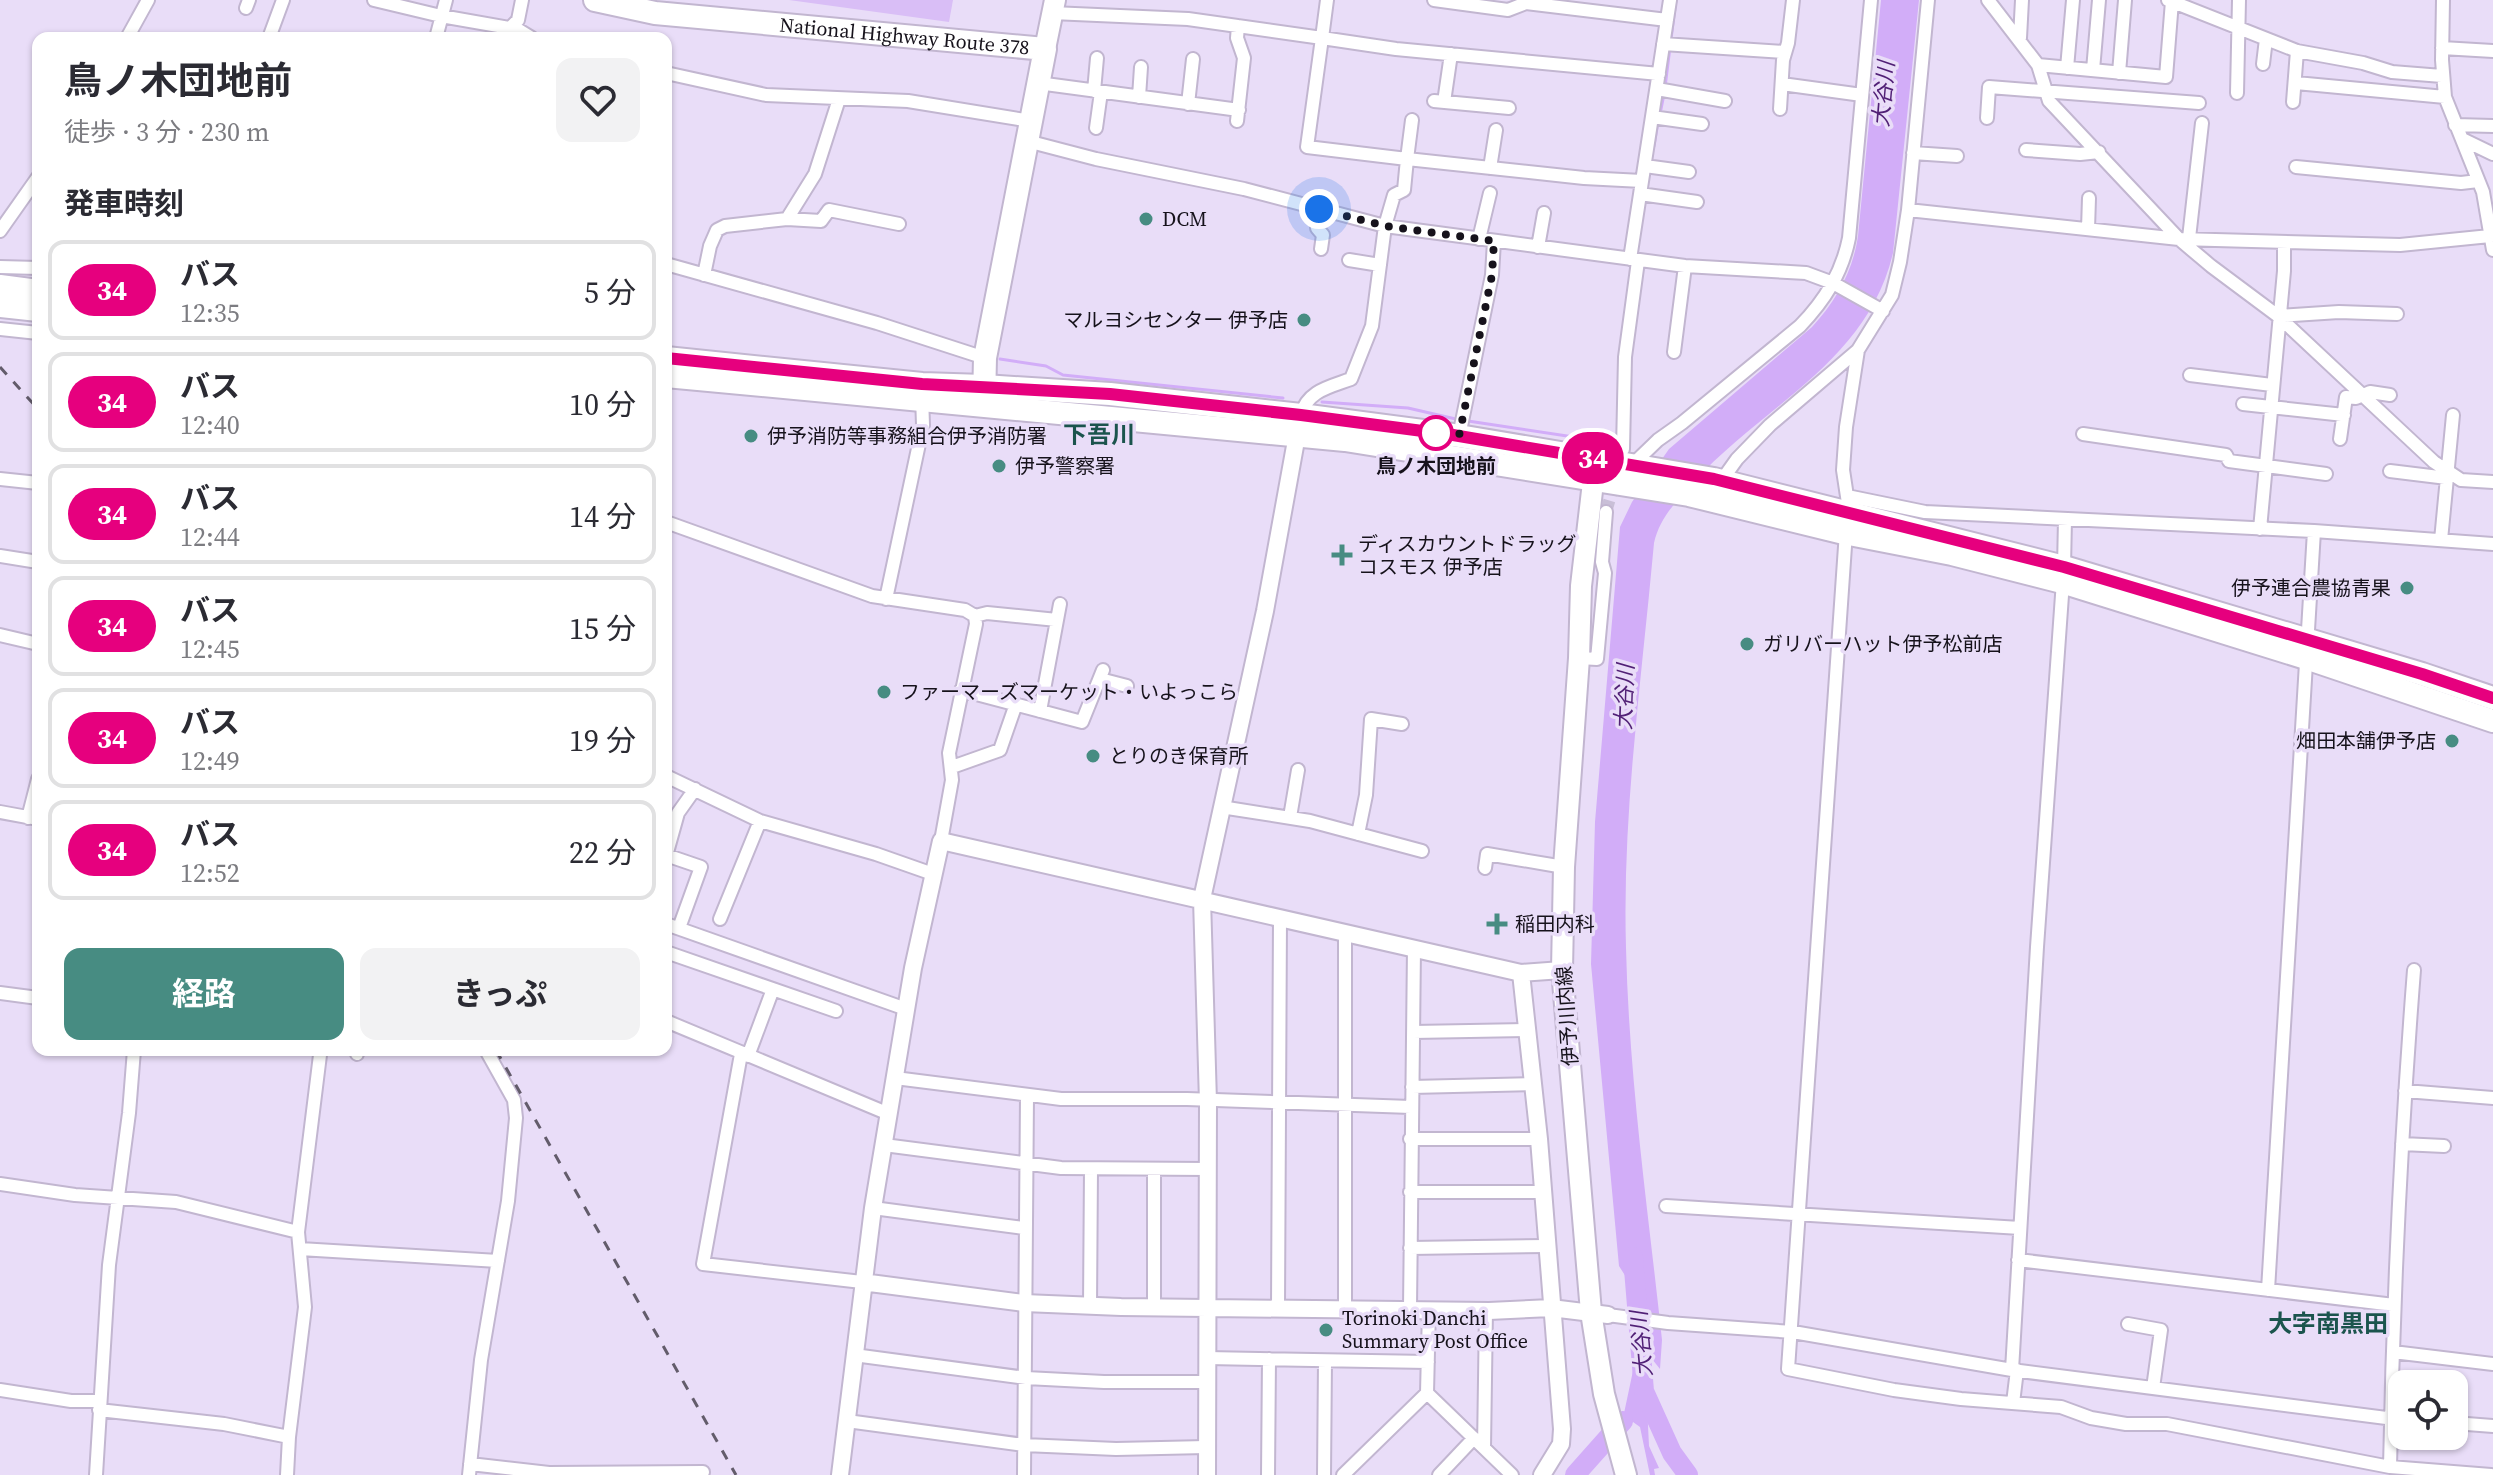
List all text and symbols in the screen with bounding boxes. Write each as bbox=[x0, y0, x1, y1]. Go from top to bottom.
street label: National Highway Route 378 bbox=[778, 11, 1031, 62]
text: 鳥ノ木団地前 bbox=[64, 55, 292, 107]
button: heart bbox=[556, 58, 640, 142]
water label: 大谷川 bbox=[1865, 58, 1901, 128]
text: 徒歩 · 3 分 · 230 m bbox=[64, 114, 269, 150]
text: 発車時刻 bbox=[64, 183, 184, 224]
your location bbox=[1299, 189, 1339, 229]
place label: DCM bbox=[1162, 205, 1207, 233]
marker: DCM bbox=[1137, 210, 1155, 228]
text: バス bbox=[180, 254, 240, 295]
text: 34 bbox=[97, 271, 127, 309]
text: 5 分 bbox=[584, 272, 636, 313]
text: 12:35 bbox=[180, 295, 240, 331]
place label: マルヨシセンター 伊予店 bbox=[1063, 306, 1288, 334]
marker: マルヨシセンター 伊予店 bbox=[1295, 311, 1313, 329]
text: バス bbox=[180, 366, 240, 407]
text: 34 bbox=[97, 383, 127, 421]
text: 10 分 bbox=[569, 384, 636, 425]
text: 12:40 bbox=[180, 407, 240, 443]
marker: 鳥ノ木団地前 bbox=[1419, 416, 1453, 450]
district label: 下吾川 bbox=[1063, 418, 1135, 451]
place label: 伊予消防等事務組合伊予消防署 bbox=[767, 422, 1047, 450]
marker: 伊予消防等事務組合伊予消防署 bbox=[742, 427, 760, 445]
line badge: 34 bbox=[1557, 432, 1629, 484]
text: 34 bbox=[1578, 439, 1608, 477]
place label: 伊予警察署 bbox=[1015, 452, 1115, 480]
place label: 鳥ノ木団地前 bbox=[1376, 452, 1496, 480]
marker: 伊予警察署 bbox=[990, 457, 1008, 475]
text: バス bbox=[180, 478, 240, 519]
text: 34 bbox=[97, 495, 127, 533]
text: 14 分 bbox=[569, 496, 636, 537]
text: 12:44 bbox=[180, 519, 240, 555]
place label: ディスカウントドラッグ コスモス 伊予店 bbox=[1358, 530, 1577, 581]
marker: ディスカウントドラッグ コスモス 伊予店 bbox=[1333, 546, 1351, 564]
place label: 伊予連合農協青果 bbox=[2231, 574, 2391, 602]
marker: 伊予連合農協青果 bbox=[2398, 579, 2416, 597]
text: バス bbox=[180, 590, 240, 631]
text: 34 bbox=[97, 607, 127, 645]
text: 15 分 bbox=[569, 608, 636, 649]
place label: ガリバーハット伊予松前店 bbox=[1763, 630, 2003, 658]
text: 12:45 bbox=[180, 631, 240, 667]
marker: ガリバーハット伊予松前店 bbox=[1738, 635, 1756, 653]
water label: 大谷川 bbox=[1608, 662, 1640, 731]
place label: ファーマーズマーケット・いよっこら bbox=[900, 678, 1238, 706]
marker: ファーマーズマーケット・いよっこら bbox=[875, 683, 893, 701]
text: バス bbox=[180, 702, 240, 743]
text: 34 bbox=[97, 719, 127, 757]
text: 19 分 bbox=[569, 720, 636, 761]
place label: 畑田本舗伊予店 bbox=[2296, 727, 2436, 755]
marker: 畑田本舗伊予店 bbox=[2443, 732, 2461, 750]
place label: とりのき保育所 bbox=[1109, 742, 1248, 770]
text: 12:49 bbox=[180, 743, 240, 779]
marker: とりのき保育所 bbox=[1084, 747, 1102, 765]
text: バス bbox=[180, 814, 240, 855]
text: 34 bbox=[97, 831, 127, 869]
text: 22 分 bbox=[569, 832, 636, 873]
text: 12:52 bbox=[180, 855, 240, 891]
place label: 稲田内科 bbox=[1515, 910, 1595, 938]
marker: 稲田内科 bbox=[1486, 913, 1508, 935]
button: 経路 bbox=[64, 948, 344, 1040]
button: きっぷ bbox=[360, 948, 640, 1040]
street label: 伊予川内線 bbox=[1550, 965, 1584, 1067]
place label: Torinoki Danchi Summary Post Office bbox=[1342, 1304, 1528, 1355]
district label: 大字南黒田 bbox=[2268, 1307, 2388, 1340]
water label: 大谷川 bbox=[1623, 1308, 1659, 1378]
marker: Torinoki Danchi Summary Post Office bbox=[1317, 1321, 1335, 1339]
map controls bbox=[2388, 1370, 2468, 1450]
button: locate bbox=[2388, 1370, 2468, 1450]

